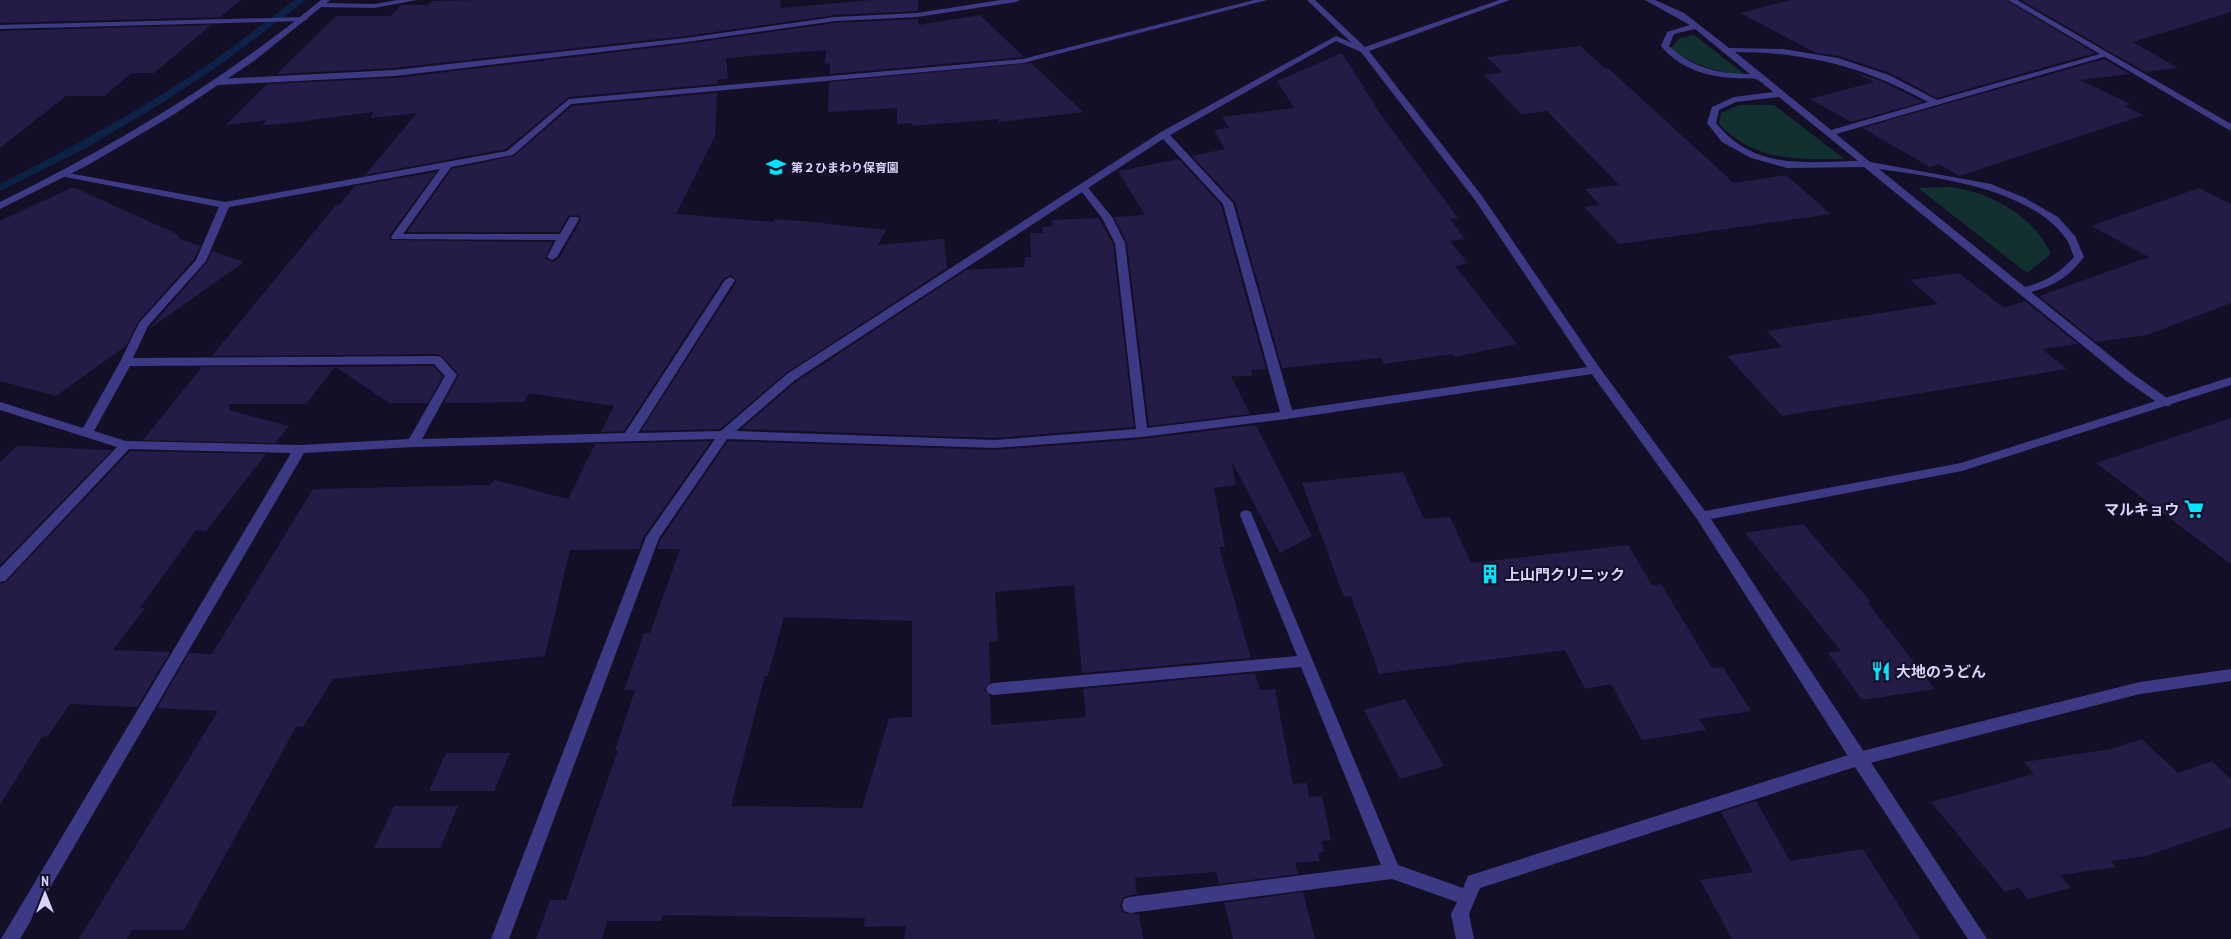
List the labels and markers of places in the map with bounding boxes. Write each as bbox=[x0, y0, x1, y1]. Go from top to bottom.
school or university icon: 第２ひまわり保育園 bbox=[765, 156, 787, 178]
place label: 第２ひまわり保育園 bbox=[791, 160, 899, 175]
supermarket icon: マルキョウ bbox=[2183, 498, 2205, 520]
place label: マルキョウ bbox=[2104, 500, 2179, 519]
building icon: 上山門クリニック bbox=[1479, 563, 1501, 585]
place label: 上山門クリニック bbox=[1505, 565, 1625, 584]
restaurant icon: 大地のうどん bbox=[1870, 660, 1892, 682]
place label: 大地のうどん bbox=[1896, 662, 1986, 681]

